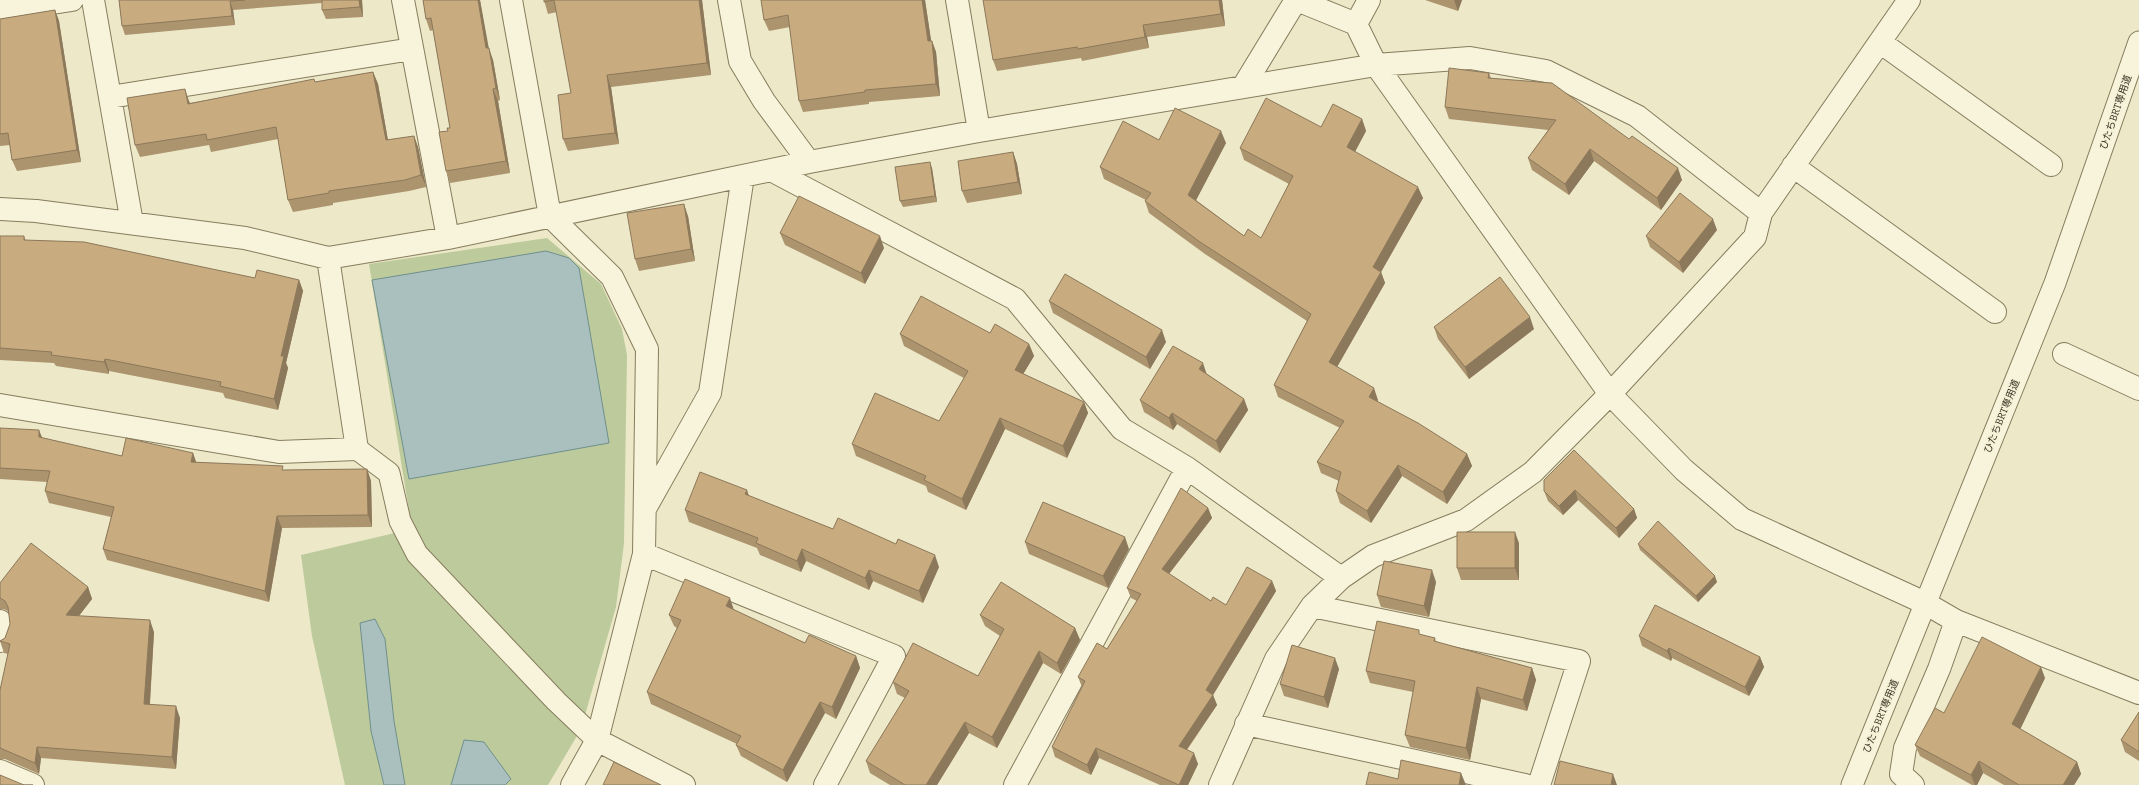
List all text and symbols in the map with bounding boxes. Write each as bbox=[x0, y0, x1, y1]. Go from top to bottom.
street label: ひたちBRT専用道 bbox=[2098, 73, 2134, 151]
street label: ひたちBRT専用道 bbox=[1982, 378, 2022, 455]
street label: ひたちBRT専用道 bbox=[1861, 678, 1901, 755]

